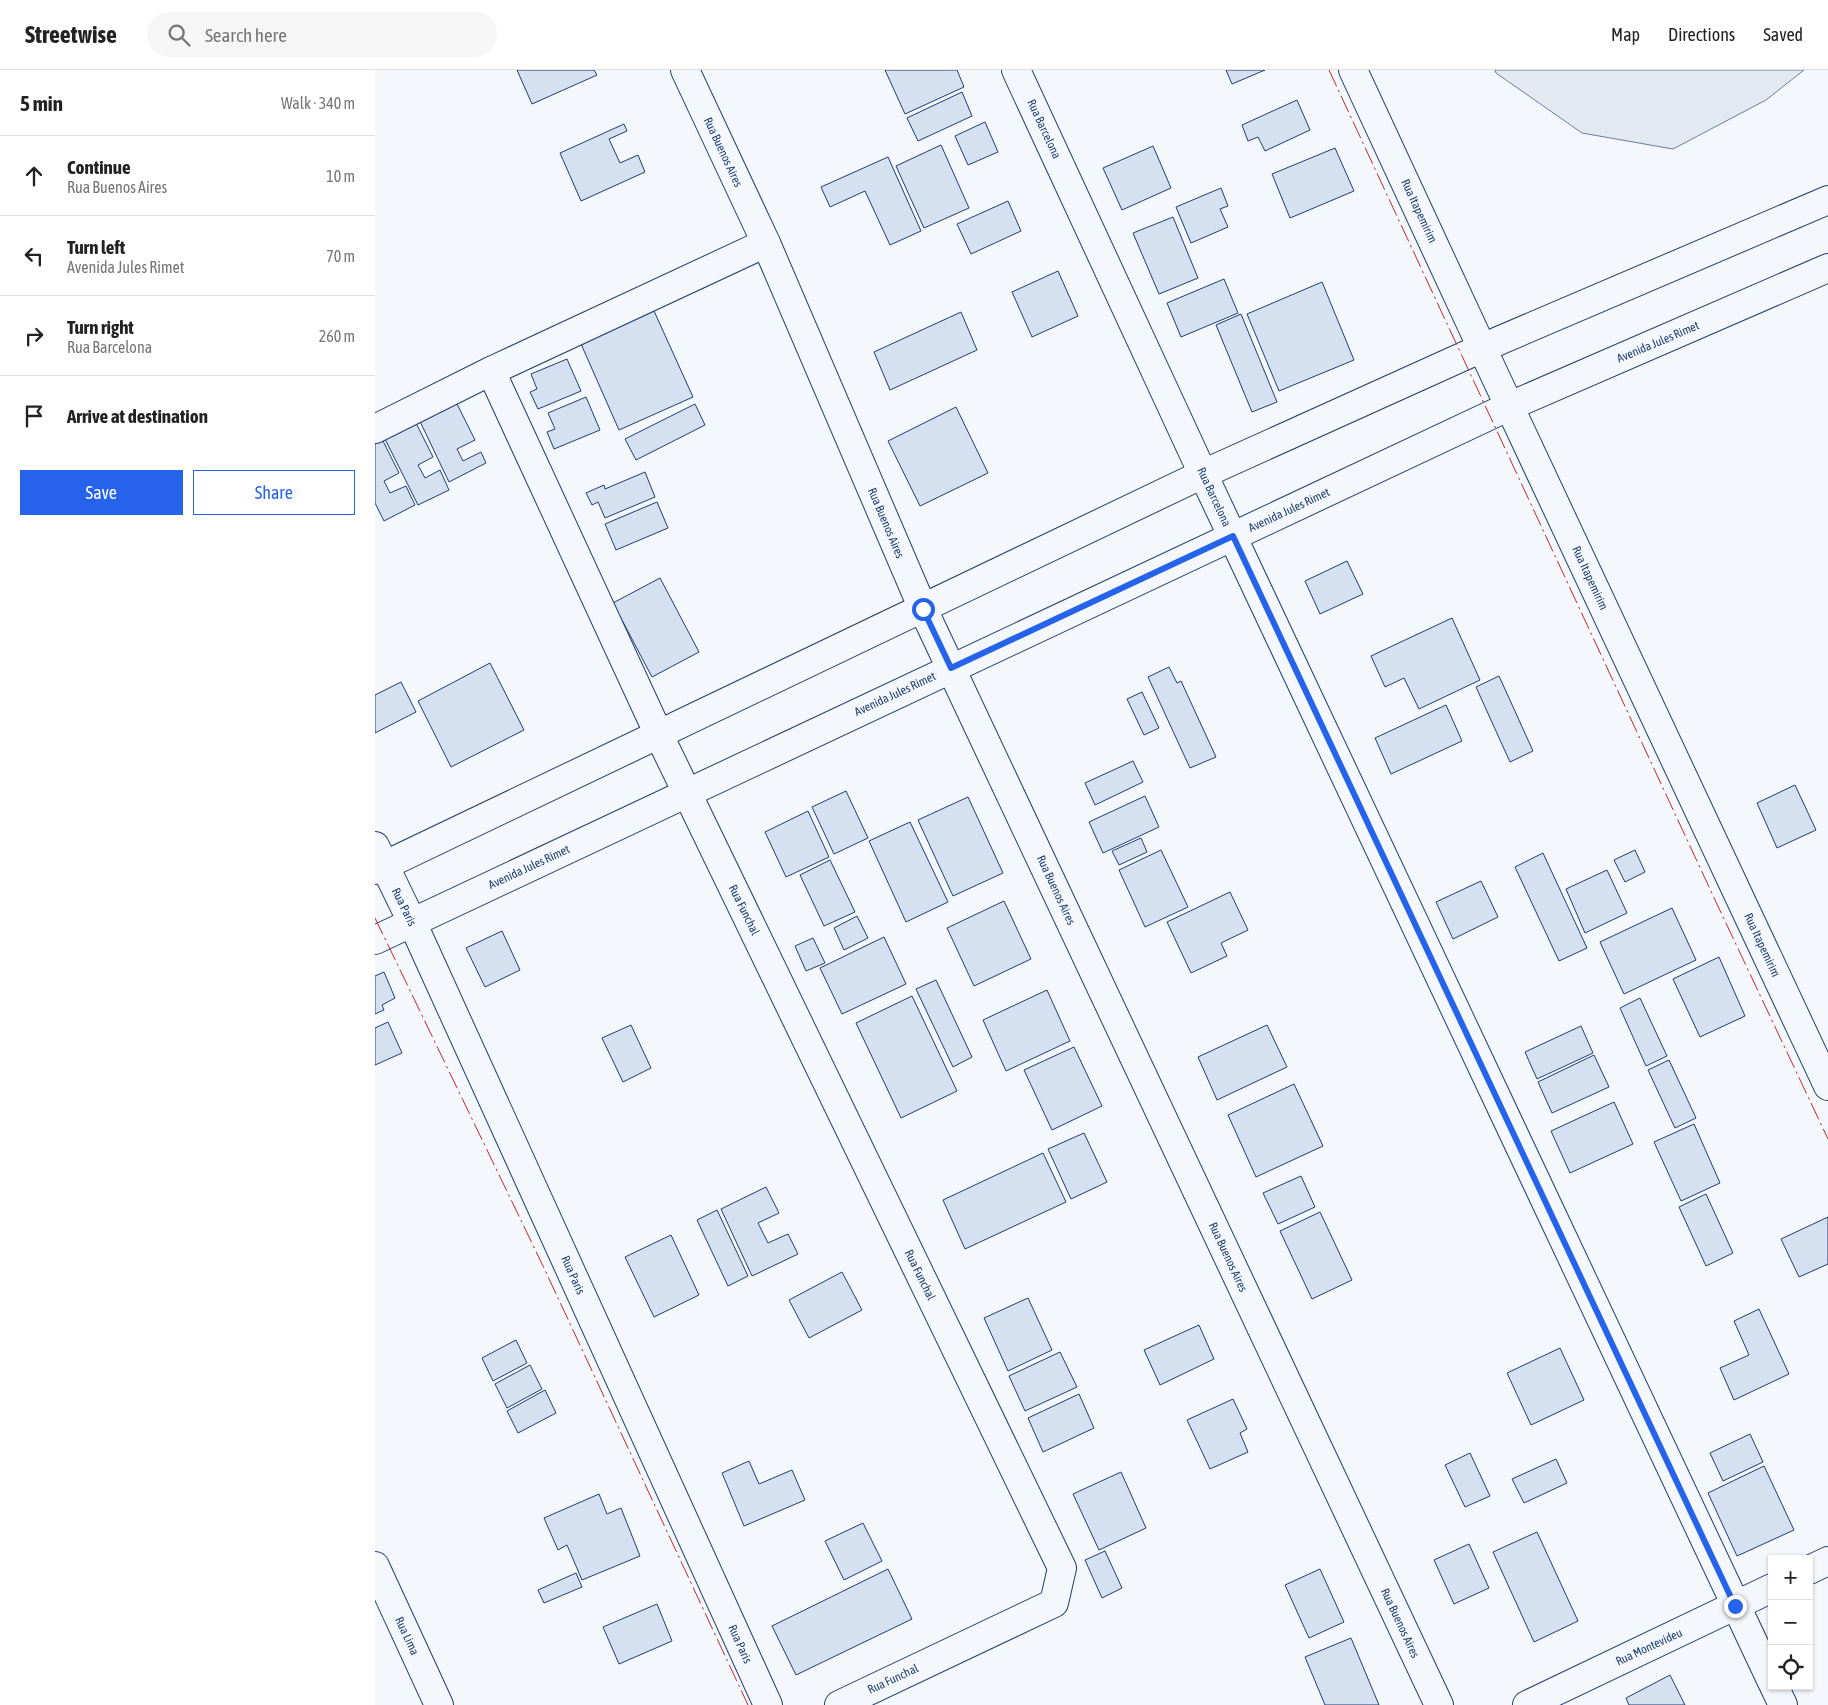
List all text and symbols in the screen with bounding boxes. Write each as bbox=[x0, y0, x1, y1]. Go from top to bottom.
search box bbox=[147, 12, 497, 57]
text: Streetwise bbox=[25, 21, 117, 48]
icon: search bbox=[165, 21, 193, 49]
text: Search here bbox=[205, 24, 287, 46]
text: Map bbox=[1611, 24, 1640, 45]
text: Directions bbox=[1668, 24, 1735, 45]
text: Saved bbox=[1763, 24, 1803, 45]
text: 5 min bbox=[20, 91, 63, 115]
text: Walk · 340 m bbox=[281, 94, 355, 112]
street label: Rua Barcelona bbox=[1024, 97, 1064, 161]
street label: Rua Buenos Aires bbox=[701, 115, 745, 189]
text: Continue bbox=[67, 156, 131, 178]
icon: ahead bbox=[20, 162, 48, 190]
text: 10 m bbox=[326, 167, 355, 185]
street label: Rua Itapemirim bbox=[1398, 177, 1440, 245]
text: Rua Buenos Aires bbox=[67, 178, 167, 196]
text: Turn left bbox=[67, 236, 125, 258]
icon: left bbox=[20, 242, 48, 270]
text: 70 m bbox=[326, 247, 355, 265]
text: Avenida Jules Rimet bbox=[67, 258, 184, 276]
text: Turn right bbox=[67, 316, 134, 338]
street label: Avenida Jules Rimet bbox=[1615, 318, 1702, 366]
icon: right bbox=[20, 322, 48, 350]
text: 260 m bbox=[319, 327, 355, 345]
text: Rua Barcelona bbox=[67, 338, 152, 356]
icon: arrive bbox=[20, 402, 48, 430]
text: Arrive at destination bbox=[67, 405, 208, 427]
street label: Rua Barcelona bbox=[1194, 465, 1234, 529]
button: Save bbox=[20, 470, 183, 515]
button: Share bbox=[193, 470, 355, 515]
street label: Avenida Jules Rimet bbox=[1246, 485, 1332, 535]
street label: Rua Buenos Aires bbox=[865, 486, 907, 560]
street label: Rua Itapemirim bbox=[1569, 544, 1611, 612]
route start bbox=[912, 598, 935, 621]
street label: Avenida Jules Rimet bbox=[852, 669, 938, 719]
street label: Avenida Jules Rimet bbox=[486, 842, 572, 892]
street label: Rua Buenos Aires bbox=[1034, 853, 1078, 927]
street label: Rua Funchal bbox=[726, 882, 763, 938]
street label: Rua Paris bbox=[389, 886, 419, 928]
street label: Rua Itapemirim bbox=[1741, 911, 1783, 979]
street label: Rua Buenos Aires bbox=[1206, 1220, 1250, 1294]
street label: Rua Funchal bbox=[902, 1247, 939, 1303]
street label: Rua Paris bbox=[558, 1254, 588, 1296]
map controls bbox=[1768, 1555, 1813, 1690]
button: + bbox=[1768, 1555, 1813, 1600]
street label: Rua Buenos Aires bbox=[1378, 1586, 1422, 1660]
route end bbox=[1724, 1595, 1747, 1618]
button: − bbox=[1768, 1600, 1813, 1645]
street label: Rua Lima bbox=[392, 1615, 422, 1657]
street label: Rua Paris bbox=[725, 1623, 755, 1665]
street label: Rua Montevideu bbox=[1613, 1625, 1685, 1669]
button: locate bbox=[1768, 1645, 1813, 1690]
street label: Rua Funchal bbox=[865, 1661, 921, 1697]

